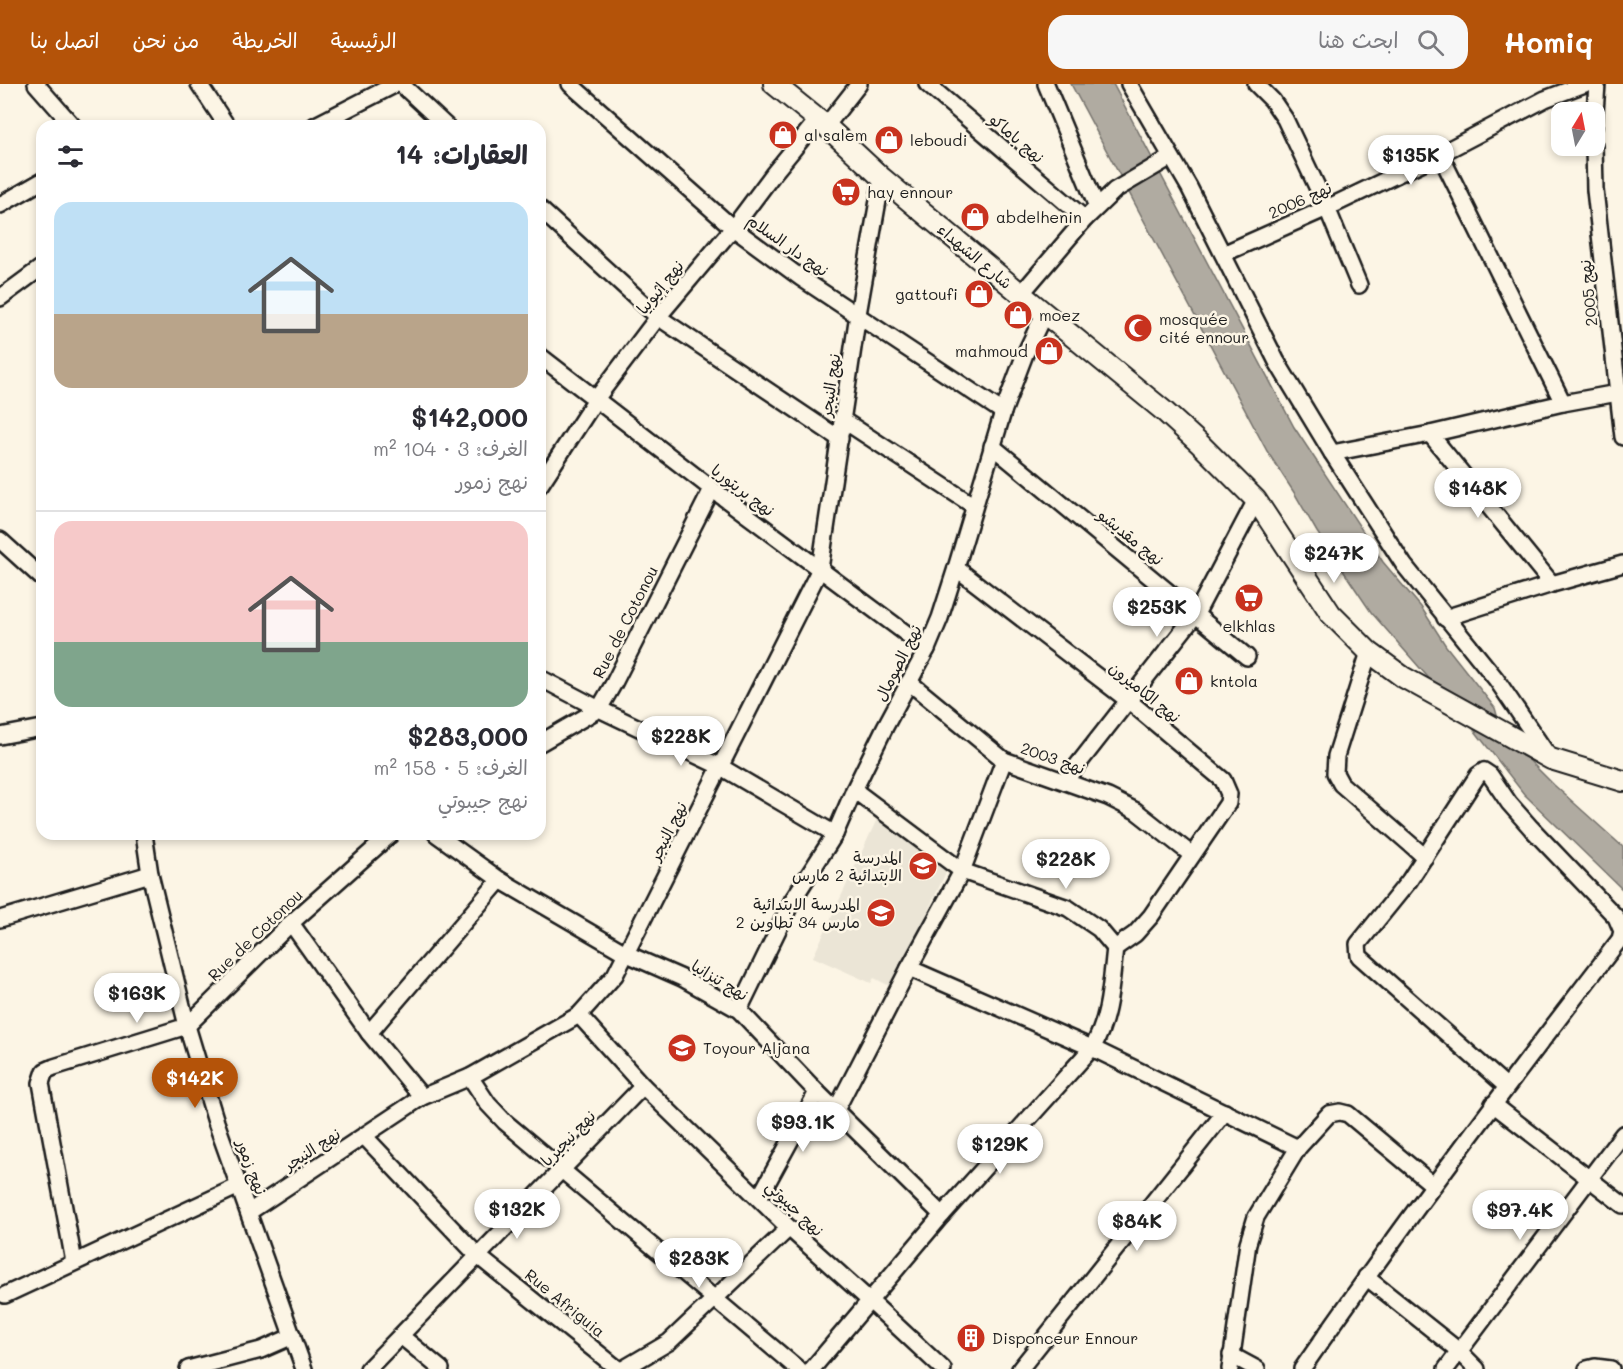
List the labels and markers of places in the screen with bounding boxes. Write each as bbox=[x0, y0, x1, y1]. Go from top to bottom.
shop icon: al salem bbox=[767, 119, 799, 151]
place label: al salem bbox=[804, 124, 868, 145]
shop icon: leboudi bbox=[873, 124, 905, 156]
place label: leboudi bbox=[910, 129, 967, 150]
pin: $135K bbox=[1369, 135, 1453, 186]
supermarket icon: hay ennour bbox=[830, 176, 862, 208]
place label: hay ennour bbox=[867, 181, 953, 202]
shop icon: abdelhenin bbox=[959, 201, 991, 233]
place label: abdelhenin bbox=[996, 206, 1082, 227]
shop icon: gattoufi bbox=[963, 278, 995, 310]
place label: gattoufi bbox=[895, 283, 958, 304]
shop icon: moez bbox=[1002, 299, 1034, 331]
place label: moez bbox=[1039, 304, 1080, 325]
place label: mosquée cité ennour bbox=[1159, 308, 1249, 347]
mosque icon: mosquée cité ennour bbox=[1122, 312, 1154, 344]
shop icon: mahmoud bbox=[1033, 335, 1065, 367]
place label: mahmoud bbox=[955, 340, 1028, 361]
pin: $148K bbox=[1436, 468, 1520, 519]
pin: $247K bbox=[1292, 533, 1376, 584]
supermarket icon: elkhlas bbox=[1233, 582, 1265, 614]
pin: $253K bbox=[1115, 587, 1199, 638]
place label: elkhlas bbox=[1222, 615, 1276, 636]
shop icon: kntola bbox=[1173, 665, 1205, 697]
place label: kntola bbox=[1210, 670, 1258, 691]
pin: $228K bbox=[639, 716, 723, 767]
pin: $228K bbox=[1024, 839, 1108, 890]
place label: المدرسة الابتدائية 2 مارس bbox=[792, 846, 902, 885]
school or university icon: المدرسة الابتدائية 2 مارس bbox=[907, 850, 939, 882]
place label: المدرسة الابتدائية 2 مارس 34 تطاوين bbox=[736, 893, 860, 932]
school or university icon: المدرسة الابتدائية 2 مارس 34 تطاوين bbox=[865, 897, 897, 929]
pin: $163K bbox=[95, 973, 179, 1024]
school or university icon: Toyour Aljana bbox=[666, 1032, 698, 1064]
place label: Toyour Aljana bbox=[703, 1037, 810, 1058]
pin: $142K bbox=[153, 1058, 237, 1109]
pin: $93.1K bbox=[754, 1102, 852, 1153]
pin: $129K bbox=[958, 1124, 1042, 1175]
pin: $132K bbox=[475, 1189, 559, 1240]
pin: $97.4K bbox=[1471, 1190, 1569, 1241]
pin: $84K bbox=[1101, 1201, 1173, 1252]
pin: $283K bbox=[657, 1238, 741, 1289]
building icon: Disponceur Ennour bbox=[955, 1322, 987, 1354]
place label: Disponceur Ennour bbox=[992, 1327, 1138, 1348]

